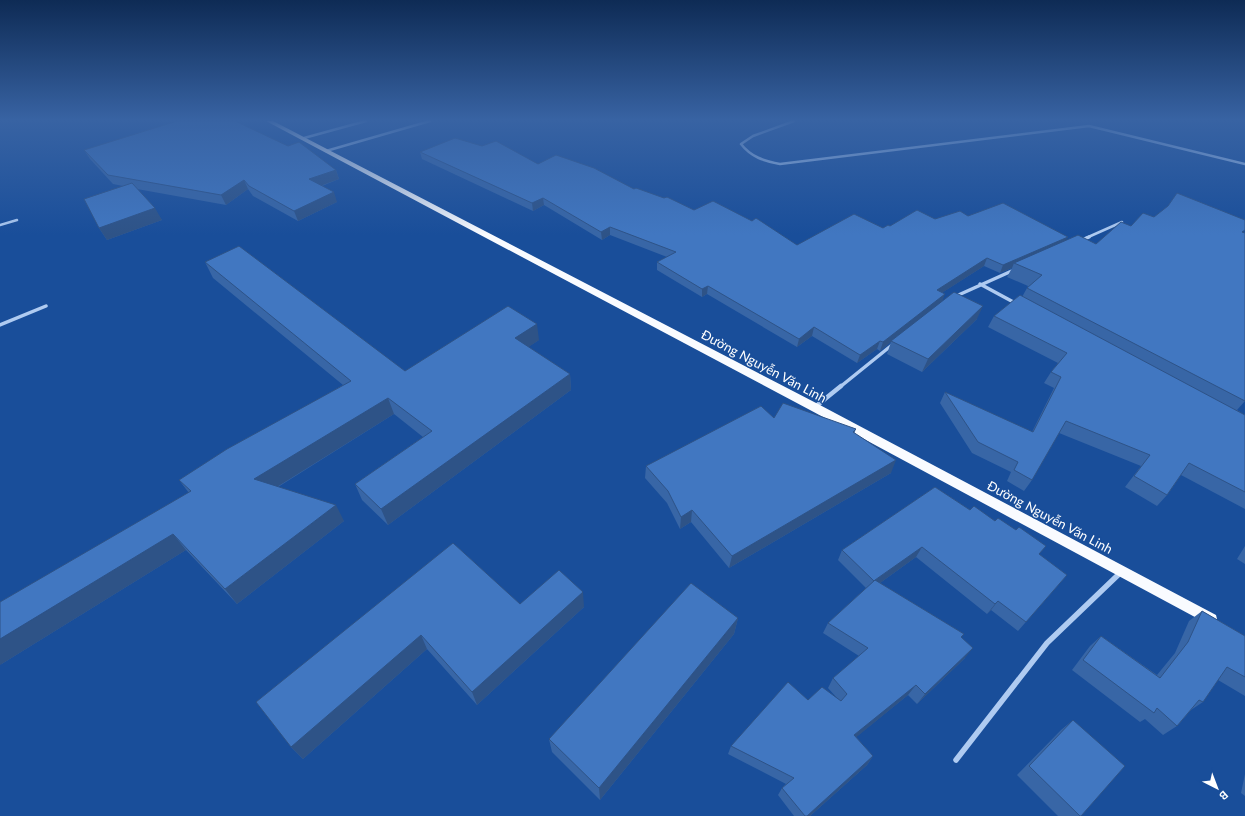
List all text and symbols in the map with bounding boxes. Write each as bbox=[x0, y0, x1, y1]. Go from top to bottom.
street label: Đường Nguyễn Văn Linh bbox=[698, 326, 830, 406]
street label: Đường Nguyễn Văn Linh bbox=[984, 477, 1116, 557]
north arrow bbox=[1197, 768, 1237, 808]
text: B bbox=[1217, 789, 1231, 803]

